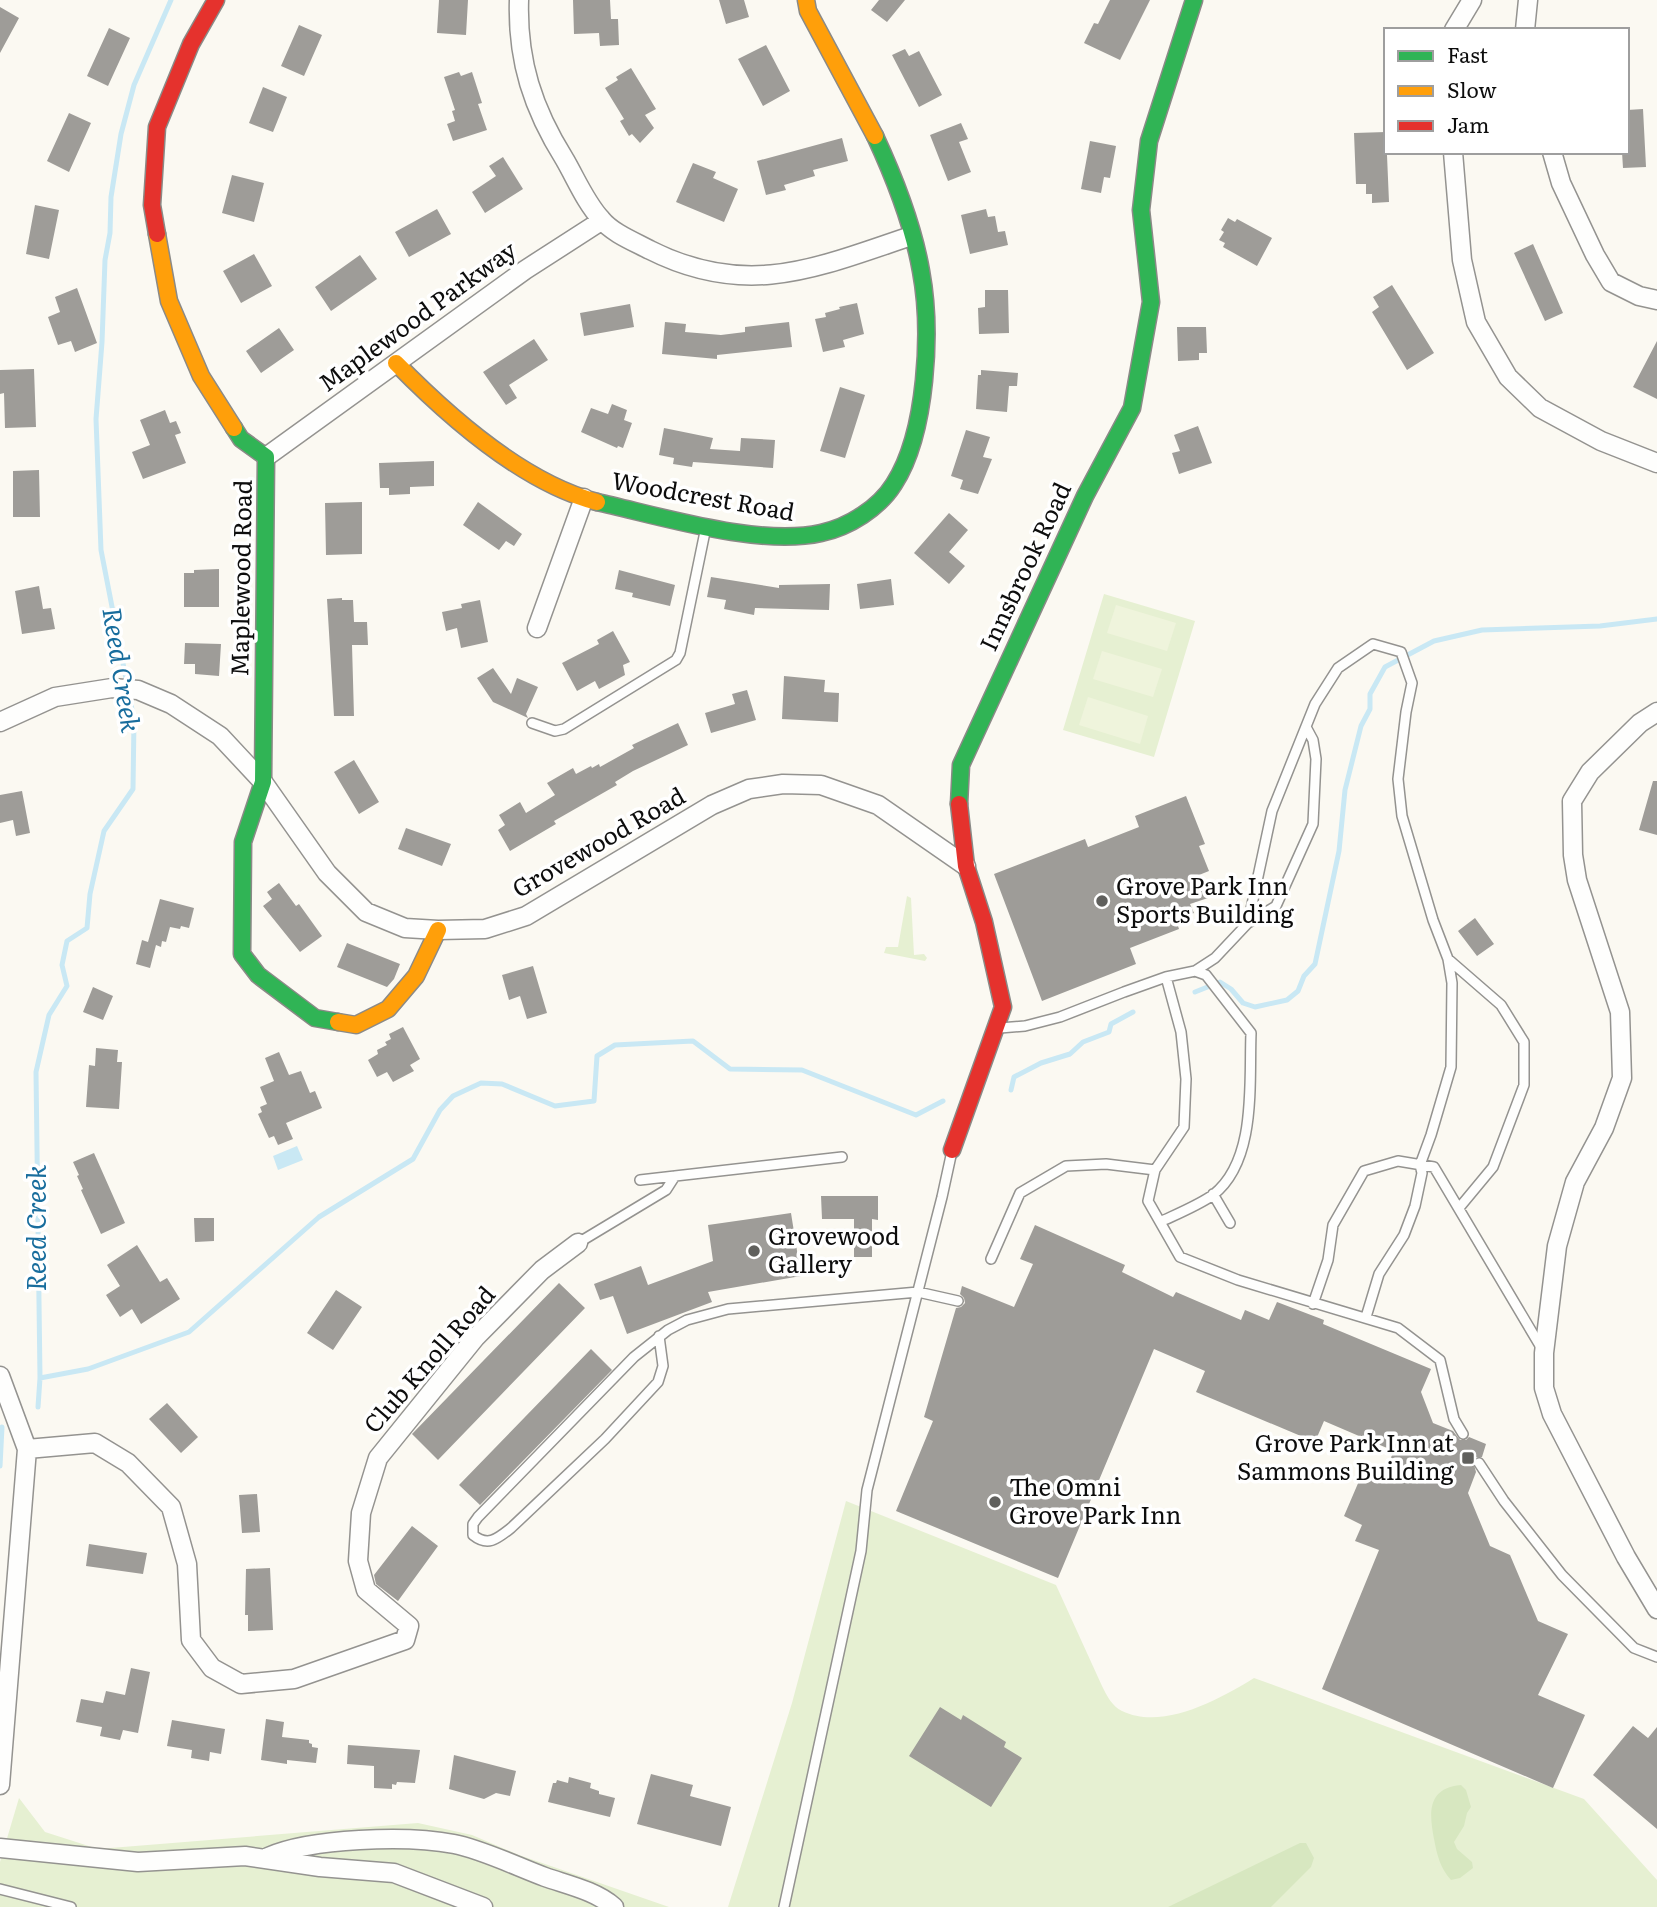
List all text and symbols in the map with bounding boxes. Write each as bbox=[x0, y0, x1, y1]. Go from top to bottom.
legend bbox=[1384, 28, 1629, 154]
text: Fast bbox=[1447, 38, 1488, 69]
text: Slow bbox=[1447, 73, 1497, 104]
text: Jam bbox=[1447, 108, 1489, 139]
street label: Maplewood Parkway bbox=[310, 231, 523, 399]
street label: Woodcrest Road bbox=[609, 461, 798, 528]
street label: Innsbrook Road bbox=[969, 476, 1078, 656]
street label: Maplewood Road bbox=[220, 479, 259, 677]
water label: Reed Creek bbox=[94, 604, 153, 736]
street label: Grovewood Road bbox=[505, 777, 691, 905]
place label: Grove Park Inn Sports Building bbox=[1116, 867, 1295, 930]
marker: Grove Park Inn Sports Building bbox=[1094, 893, 1110, 909]
water label: Reed Creek bbox=[15, 1164, 54, 1291]
place label: Grovewood Gallery bbox=[768, 1217, 900, 1280]
marker: Grovewood Gallery bbox=[746, 1243, 762, 1259]
street label: Club Knoll Road bbox=[354, 1277, 502, 1440]
place label: Grove Park Inn at Sammons Building bbox=[1237, 1424, 1455, 1487]
marker: Grove Park Inn at Sammons Building bbox=[1460, 1450, 1476, 1466]
place label: The Omni Grove Park Inn bbox=[1009, 1468, 1182, 1531]
marker: The Omni Grove Park Inn bbox=[987, 1494, 1003, 1510]

